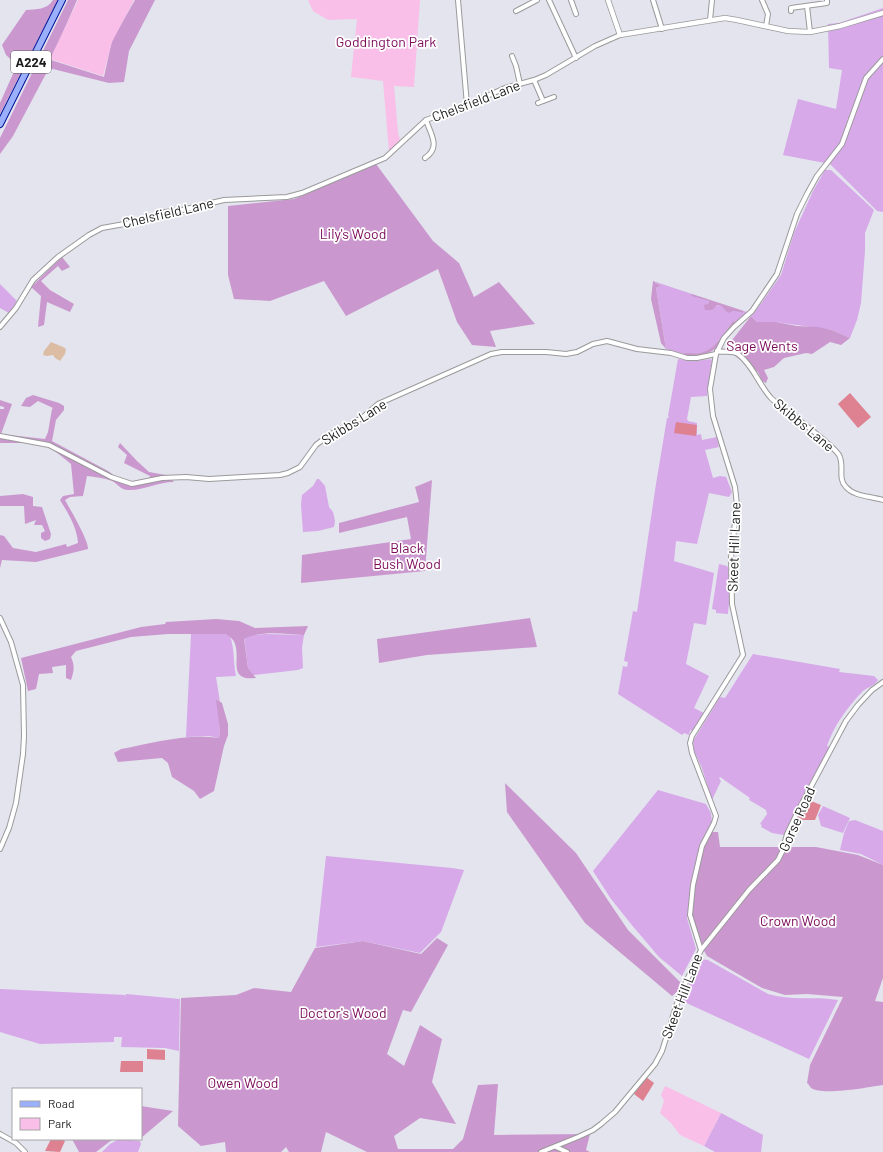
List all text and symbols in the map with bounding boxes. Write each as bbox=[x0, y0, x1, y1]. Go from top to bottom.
park label: Goddington Park bbox=[336, 33, 436, 50]
road number: A224 bbox=[11, 51, 51, 73]
street label: Chelsfield Lane bbox=[429, 76, 522, 125]
street label: Chelsfield Lane bbox=[121, 194, 215, 231]
park label: Lily's Wood bbox=[320, 225, 386, 242]
park label: Sage Wents bbox=[726, 337, 798, 354]
street label: Skibbs Lane bbox=[771, 394, 838, 455]
street label: Skibbs Lane bbox=[318, 395, 389, 448]
street label: Skeet Hill Lane bbox=[723, 502, 744, 592]
park label: Black Bush Wood bbox=[373, 539, 441, 572]
street label: Gorse Road bbox=[775, 784, 818, 854]
park label: Crown Wood bbox=[760, 912, 836, 929]
street label: Skeet Hill Lane bbox=[658, 951, 706, 1041]
park label: Doctor's Wood bbox=[299, 1004, 387, 1021]
park label: Owen Wood bbox=[208, 1074, 278, 1091]
legend bbox=[12, 1088, 142, 1140]
text: Road bbox=[48, 1096, 75, 1110]
text: Park bbox=[48, 1116, 72, 1130]

